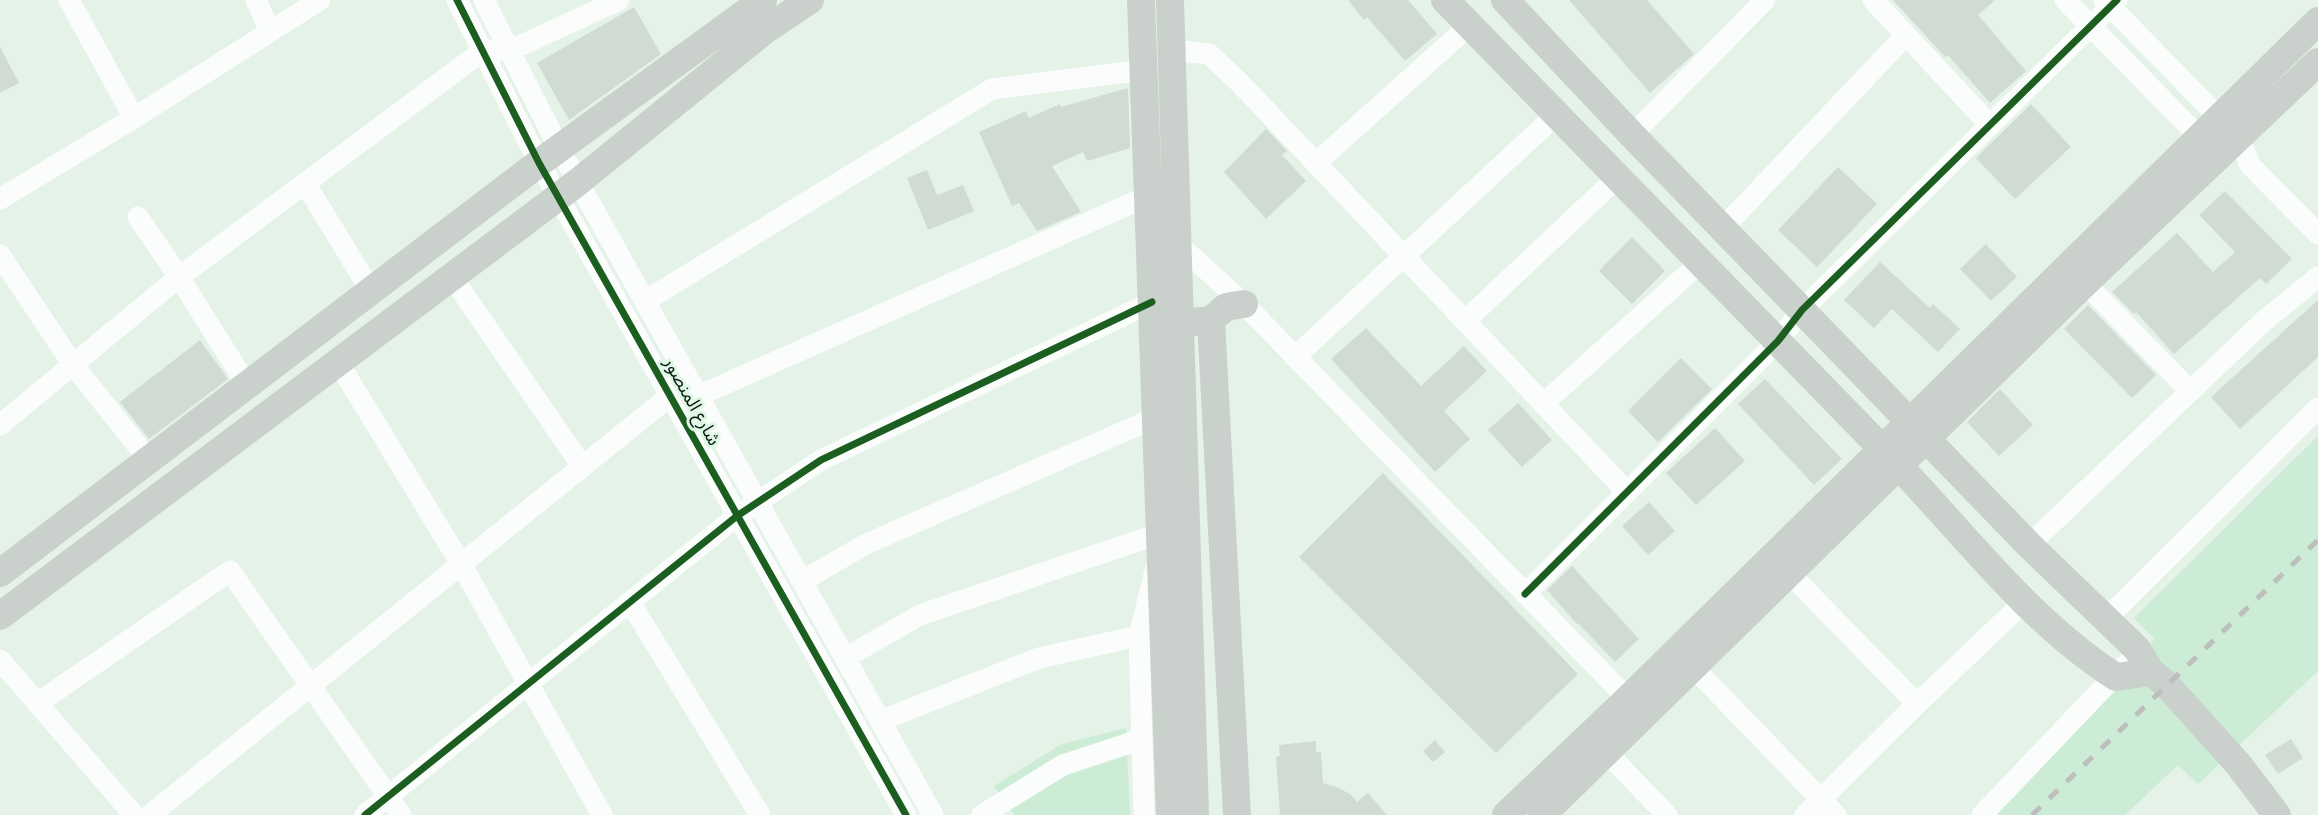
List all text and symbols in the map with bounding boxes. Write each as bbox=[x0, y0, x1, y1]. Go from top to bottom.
street label: شارع المنصور bbox=[658, 354, 724, 450]

